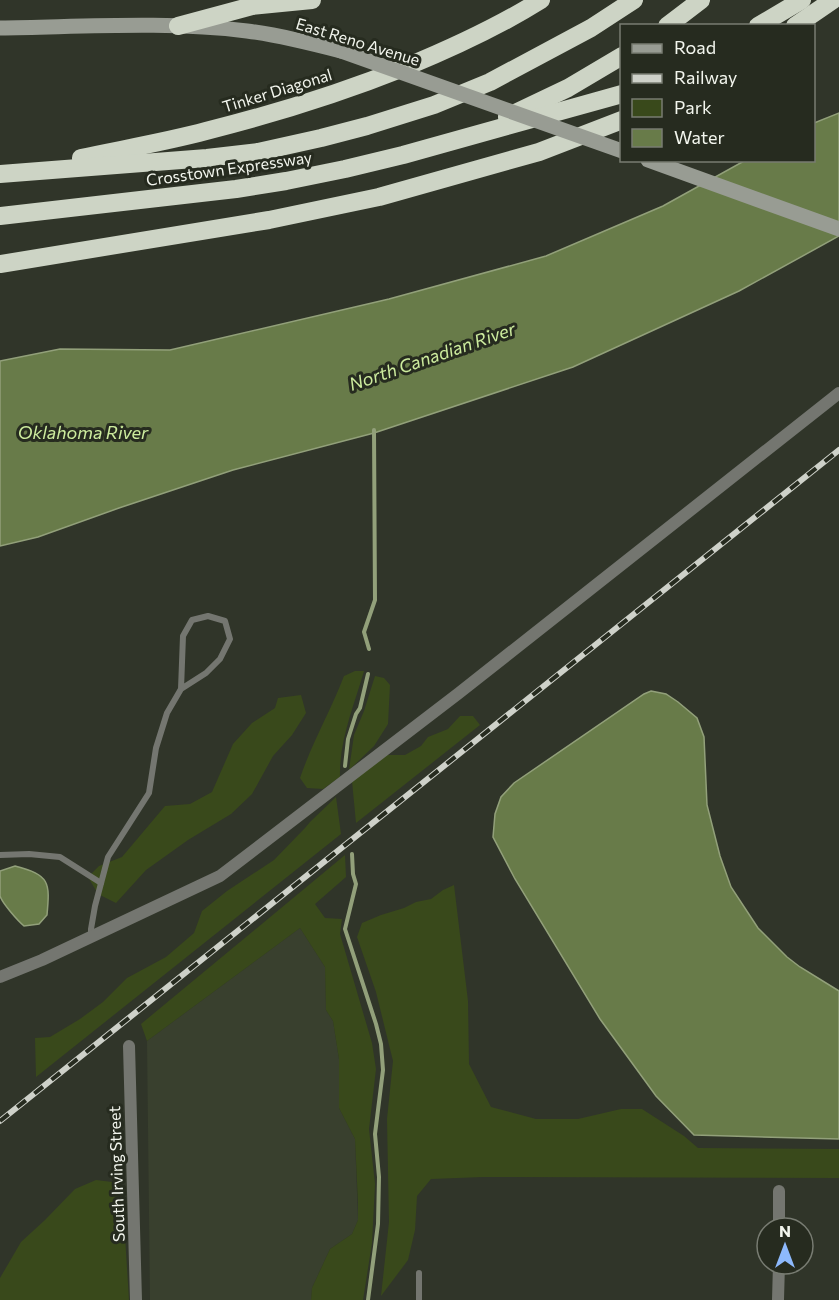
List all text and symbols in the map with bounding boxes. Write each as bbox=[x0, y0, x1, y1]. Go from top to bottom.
street label: East Reno Avenue bbox=[294, 13, 422, 69]
legend bbox=[620, 24, 815, 162]
text: Road bbox=[674, 36, 716, 58]
street label: Tinker Diagonal bbox=[220, 64, 334, 116]
text: Railway bbox=[674, 66, 737, 88]
text: Park bbox=[674, 96, 712, 118]
text: Water bbox=[674, 126, 725, 148]
street label: Crosstown Expressway bbox=[145, 147, 313, 189]
water label: North Canadian River bbox=[346, 317, 519, 395]
water label: Oklahoma River bbox=[18, 421, 149, 443]
street label: South Irving Street bbox=[104, 1105, 128, 1242]
north arrow bbox=[755, 1216, 815, 1276]
text: N bbox=[779, 1221, 791, 1240]

